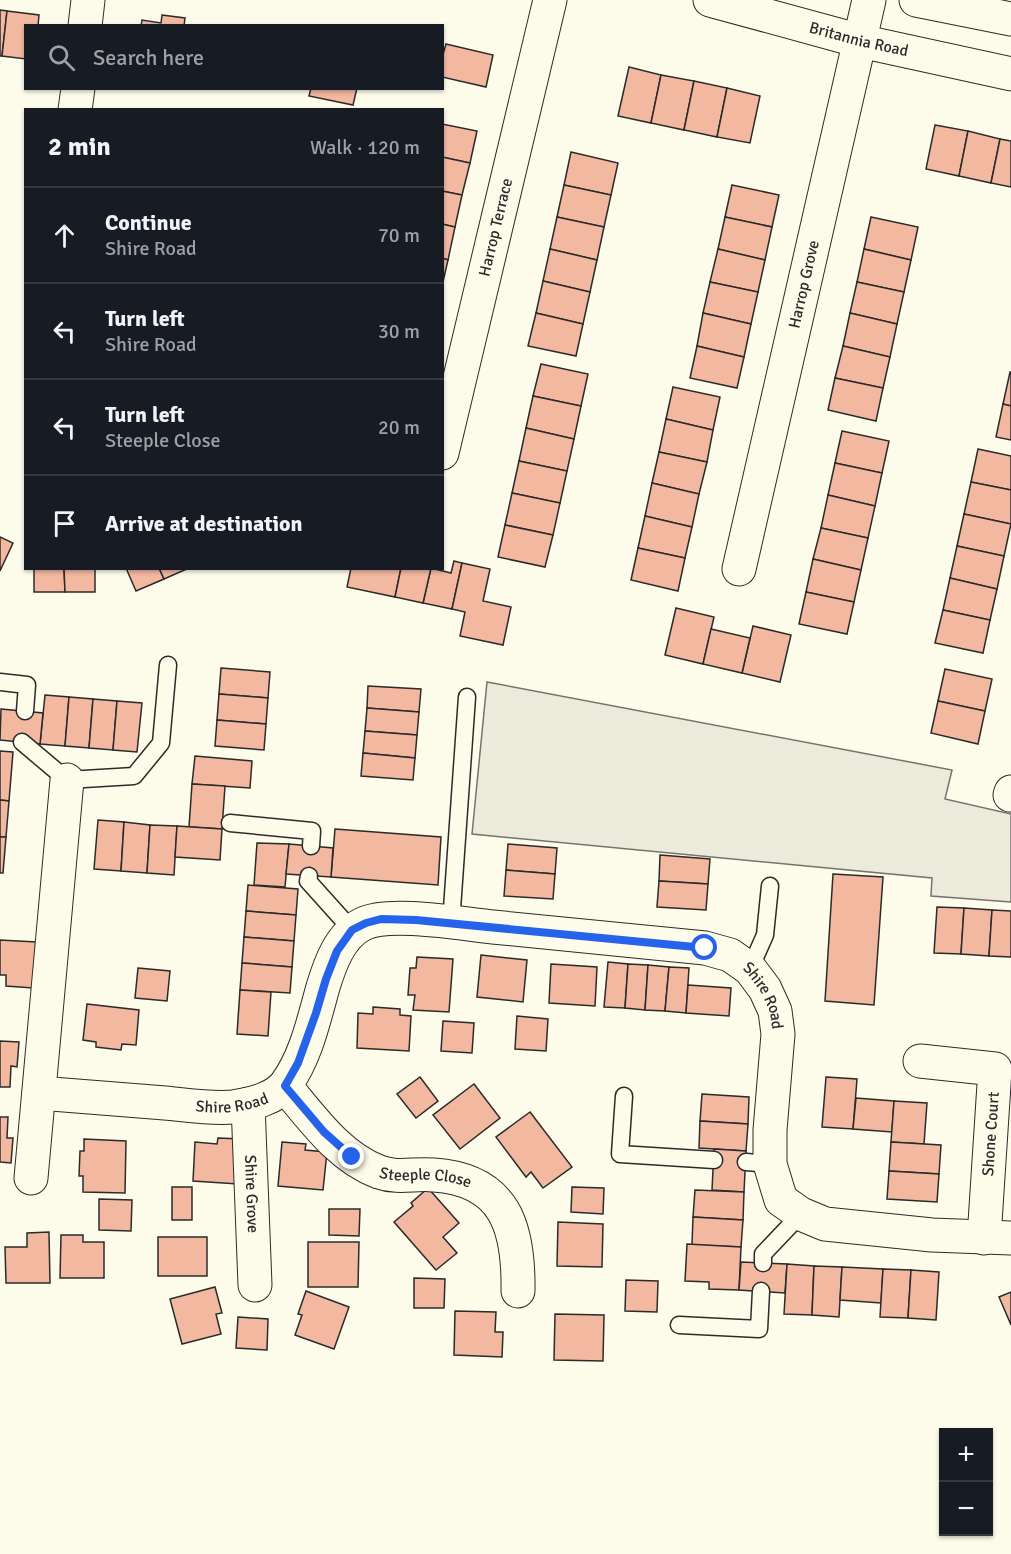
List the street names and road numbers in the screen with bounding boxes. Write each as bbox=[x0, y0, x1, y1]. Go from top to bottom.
street label: Britannia Road bbox=[807, 18, 910, 61]
street label: Harrop Terrace bbox=[474, 176, 517, 279]
street label: Harrop Grove bbox=[784, 238, 824, 330]
street label: Shire Road bbox=[739, 957, 787, 1030]
street label: Shire Road bbox=[195, 1088, 272, 1118]
street label: Shone Court bbox=[978, 1091, 1004, 1177]
street label: Shire Grove bbox=[240, 1154, 263, 1233]
street label: Steeple Close bbox=[377, 1163, 474, 1192]

